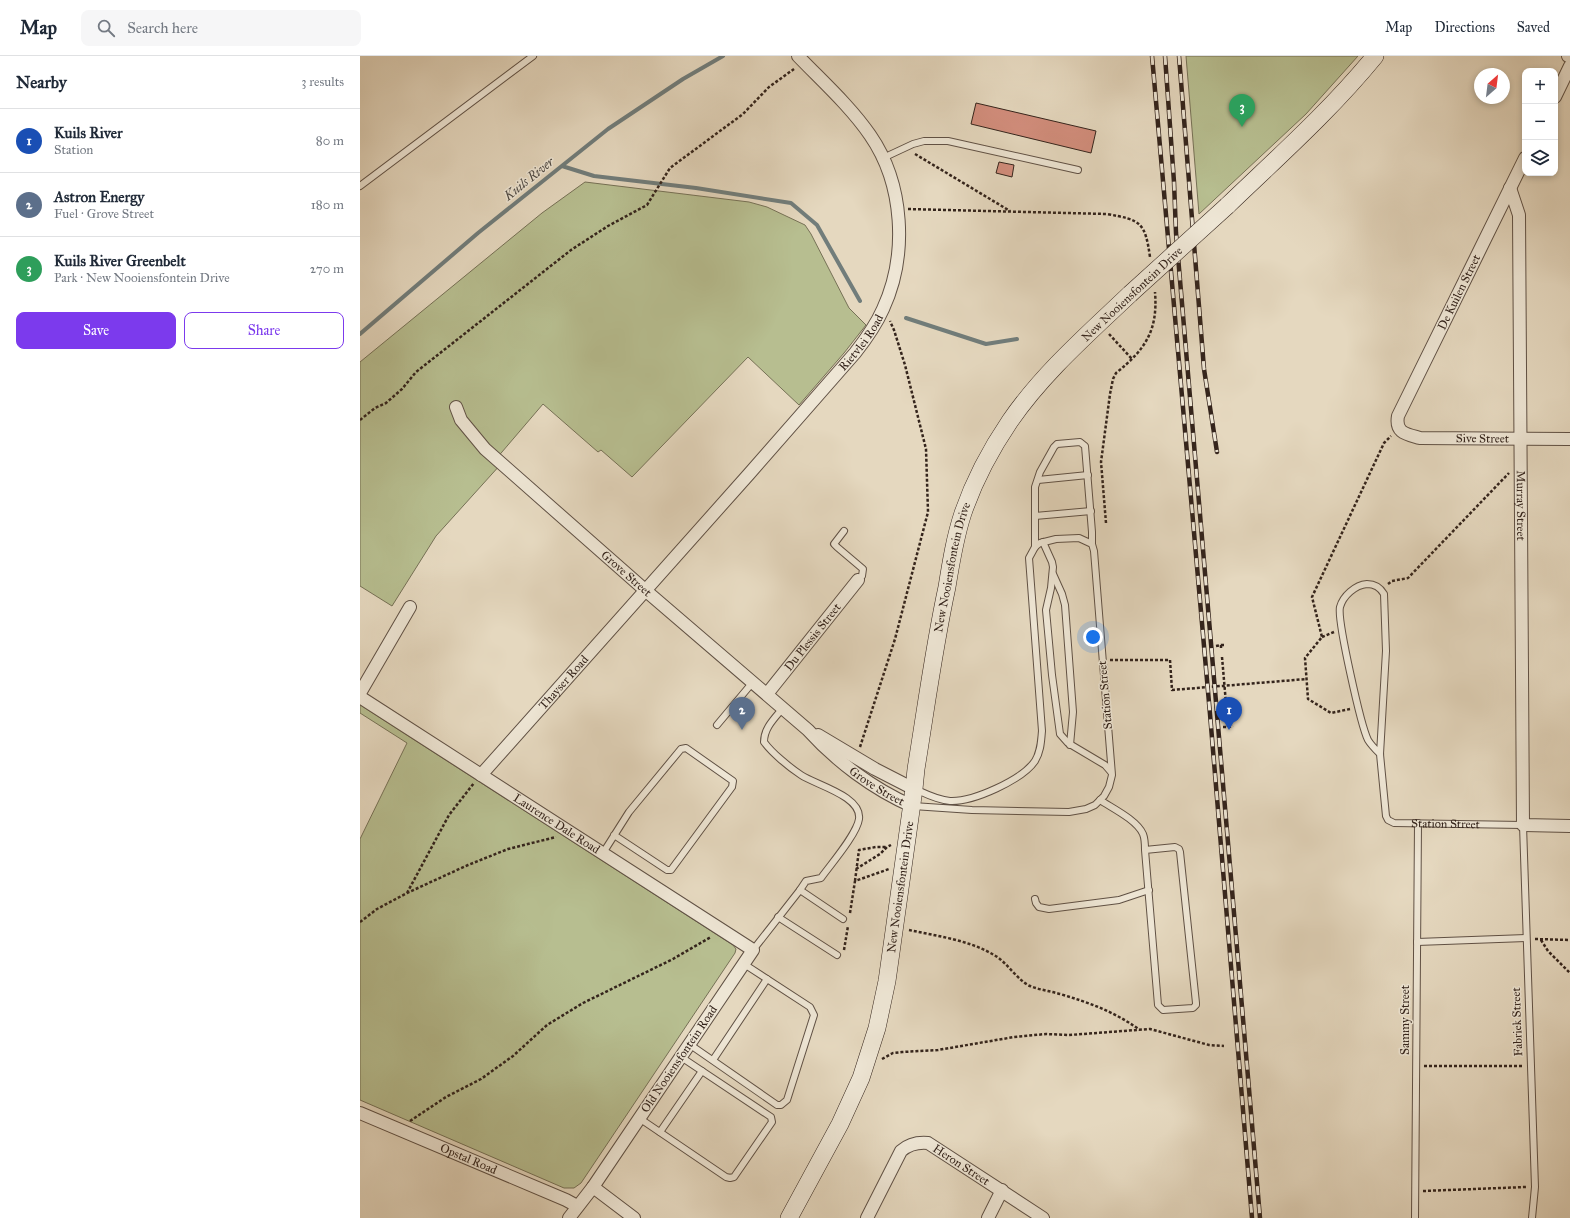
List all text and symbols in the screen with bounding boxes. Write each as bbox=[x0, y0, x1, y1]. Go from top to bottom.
search box bbox=[81, 10, 361, 46]
text: Map bbox=[20, 16, 57, 39]
icon: search bbox=[95, 17, 117, 39]
text: Search here bbox=[127, 19, 198, 37]
text: Map bbox=[1385, 19, 1412, 36]
text: Directions bbox=[1434, 19, 1495, 36]
text: Saved bbox=[1517, 19, 1550, 36]
north arrow bbox=[1474, 68, 1510, 104]
map controls bbox=[1522, 68, 1558, 176]
button: + bbox=[1522, 68, 1558, 104]
text: Nearby bbox=[16, 72, 67, 93]
text: 3 results bbox=[301, 74, 344, 90]
pin: 3 bbox=[1229, 94, 1255, 127]
button: − bbox=[1522, 104, 1558, 140]
text: Kuils River bbox=[54, 124, 123, 142]
text: 1 bbox=[26, 133, 32, 149]
text: 80 m bbox=[316, 133, 344, 149]
button: layers bbox=[1522, 140, 1558, 176]
text: Station bbox=[54, 142, 93, 158]
water label: Kuils River bbox=[500, 154, 558, 205]
text: Astron Energy bbox=[54, 188, 144, 206]
text: 2 bbox=[26, 197, 32, 213]
text: 180 m bbox=[311, 197, 344, 213]
text: Fuel · Grove Street bbox=[54, 206, 154, 222]
street label: New Nooiensfontein Drive bbox=[1079, 244, 1185, 344]
street label: De Kuilen Street bbox=[1435, 251, 1484, 332]
text: Kuils River Greenbelt bbox=[54, 252, 186, 270]
text: 3 bbox=[26, 261, 32, 277]
text: 270 m bbox=[310, 261, 344, 277]
text: Park · New Nooiensfontein Drive bbox=[54, 270, 230, 286]
button: Save bbox=[16, 312, 176, 349]
button: Share bbox=[184, 312, 344, 349]
street label: Rietvlei Road bbox=[836, 312, 886, 373]
street label: Sive Street bbox=[1456, 431, 1510, 446]
street label: Murray Street bbox=[1514, 470, 1528, 542]
street label: New Nooiensfontein Drive bbox=[931, 500, 973, 634]
street label: Grove Street bbox=[598, 548, 655, 600]
street label: Du Plessis Street bbox=[781, 600, 844, 674]
your location bbox=[1083, 627, 1103, 647]
street label: Thayser Road bbox=[536, 653, 591, 712]
street label: Station Street bbox=[1095, 659, 1115, 730]
pin: 2 bbox=[729, 697, 755, 730]
pin: 1 bbox=[1216, 697, 1242, 730]
street label: Grove Street bbox=[846, 764, 907, 809]
street label: Laurence Dale Road bbox=[511, 791, 603, 857]
street label: Station Street bbox=[1411, 816, 1481, 831]
street label: New Nooiensfontein Drive bbox=[884, 820, 916, 954]
street label: Sammy Street bbox=[1398, 984, 1412, 1055]
street label: Fabriek Street bbox=[1509, 986, 1525, 1057]
street label: Old Nooiensfontein Road bbox=[638, 1003, 720, 1115]
street label: Opstal Road bbox=[438, 1141, 499, 1177]
street label: Heron Street bbox=[930, 1141, 993, 1189]

